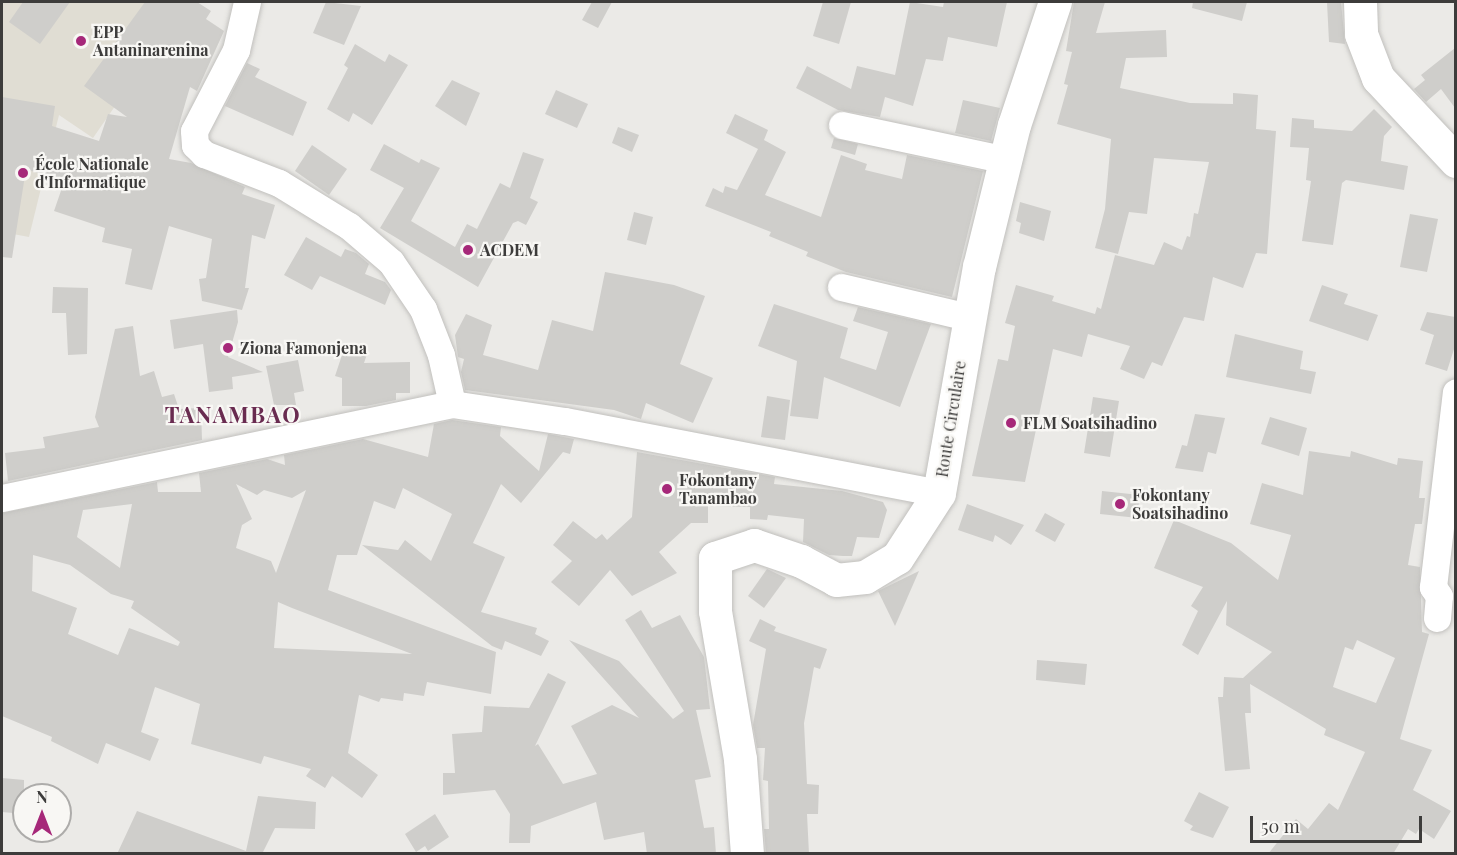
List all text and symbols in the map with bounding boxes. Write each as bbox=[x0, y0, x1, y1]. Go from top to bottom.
place label: EPP Antaninarenina bbox=[93, 22, 209, 60]
marker: EPP Antaninarenina bbox=[74, 34, 88, 48]
place label: École Nationale d'Informatique bbox=[35, 154, 149, 192]
marker: École Nationale d'Informatique bbox=[16, 166, 30, 180]
place label: ACDEM bbox=[480, 240, 539, 260]
marker: ACDEM bbox=[461, 243, 475, 257]
place label: Ziona Famonjena bbox=[240, 338, 367, 358]
marker: Ziona Famonjena bbox=[221, 341, 235, 355]
street label: Route Circulaire bbox=[932, 359, 970, 479]
district label: TANAMBAO bbox=[165, 402, 301, 428]
place label: FLM Soatsihadino bbox=[1023, 413, 1157, 433]
marker: FLM Soatsihadino bbox=[1004, 416, 1018, 430]
place label: Fokontany Tanambao bbox=[679, 470, 757, 508]
marker: Fokontany Tanambao bbox=[660, 482, 674, 496]
place label: Fokontany Soatsihadino bbox=[1132, 485, 1228, 523]
marker: Fokontany Soatsihadino bbox=[1113, 497, 1127, 511]
north arrow bbox=[12, 783, 72, 843]
text: N bbox=[36, 786, 48, 807]
scale bar bbox=[1253, 804, 1426, 842]
text: 50 m bbox=[1261, 814, 1300, 838]

